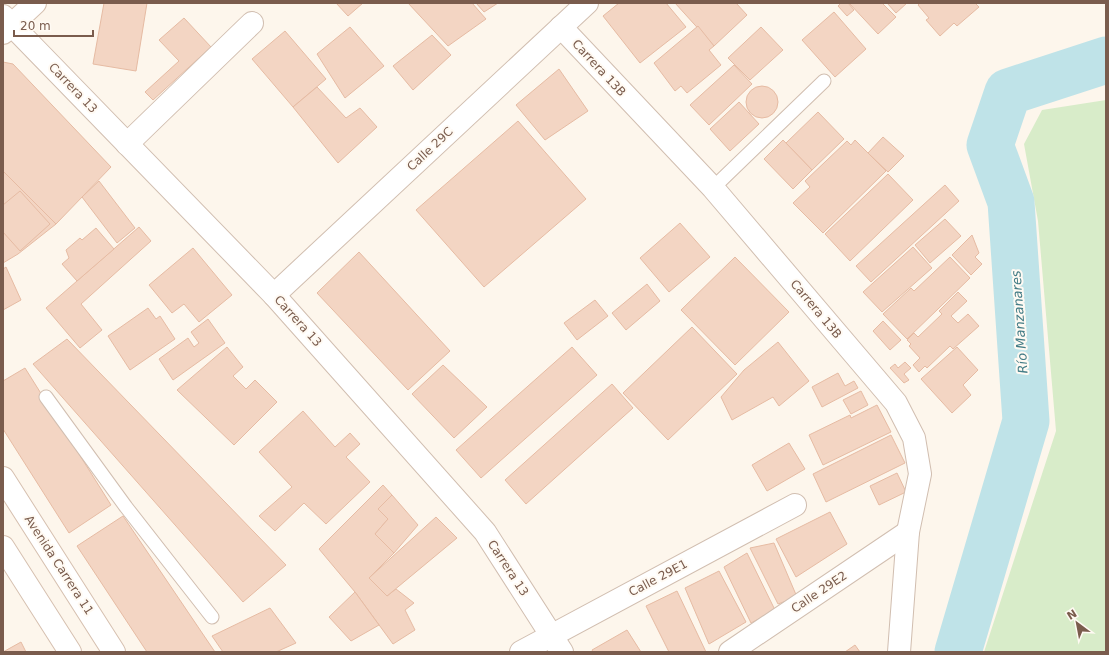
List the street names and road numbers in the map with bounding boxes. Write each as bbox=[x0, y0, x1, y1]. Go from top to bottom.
street label: Carrera 13B bbox=[569, 37, 629, 99]
street label: Carrera 13 bbox=[46, 60, 100, 116]
street label: Calle 29C bbox=[404, 124, 456, 174]
street label: Carrera 13B bbox=[787, 277, 845, 341]
street label: Carrera 13 bbox=[271, 293, 325, 349]
street label: Avenida Carrera 11 bbox=[22, 513, 96, 617]
street label: Carrera 13 bbox=[485, 537, 531, 599]
street label: Calle 29E1 bbox=[626, 557, 690, 599]
street label: Calle 29E2 bbox=[789, 568, 849, 616]

